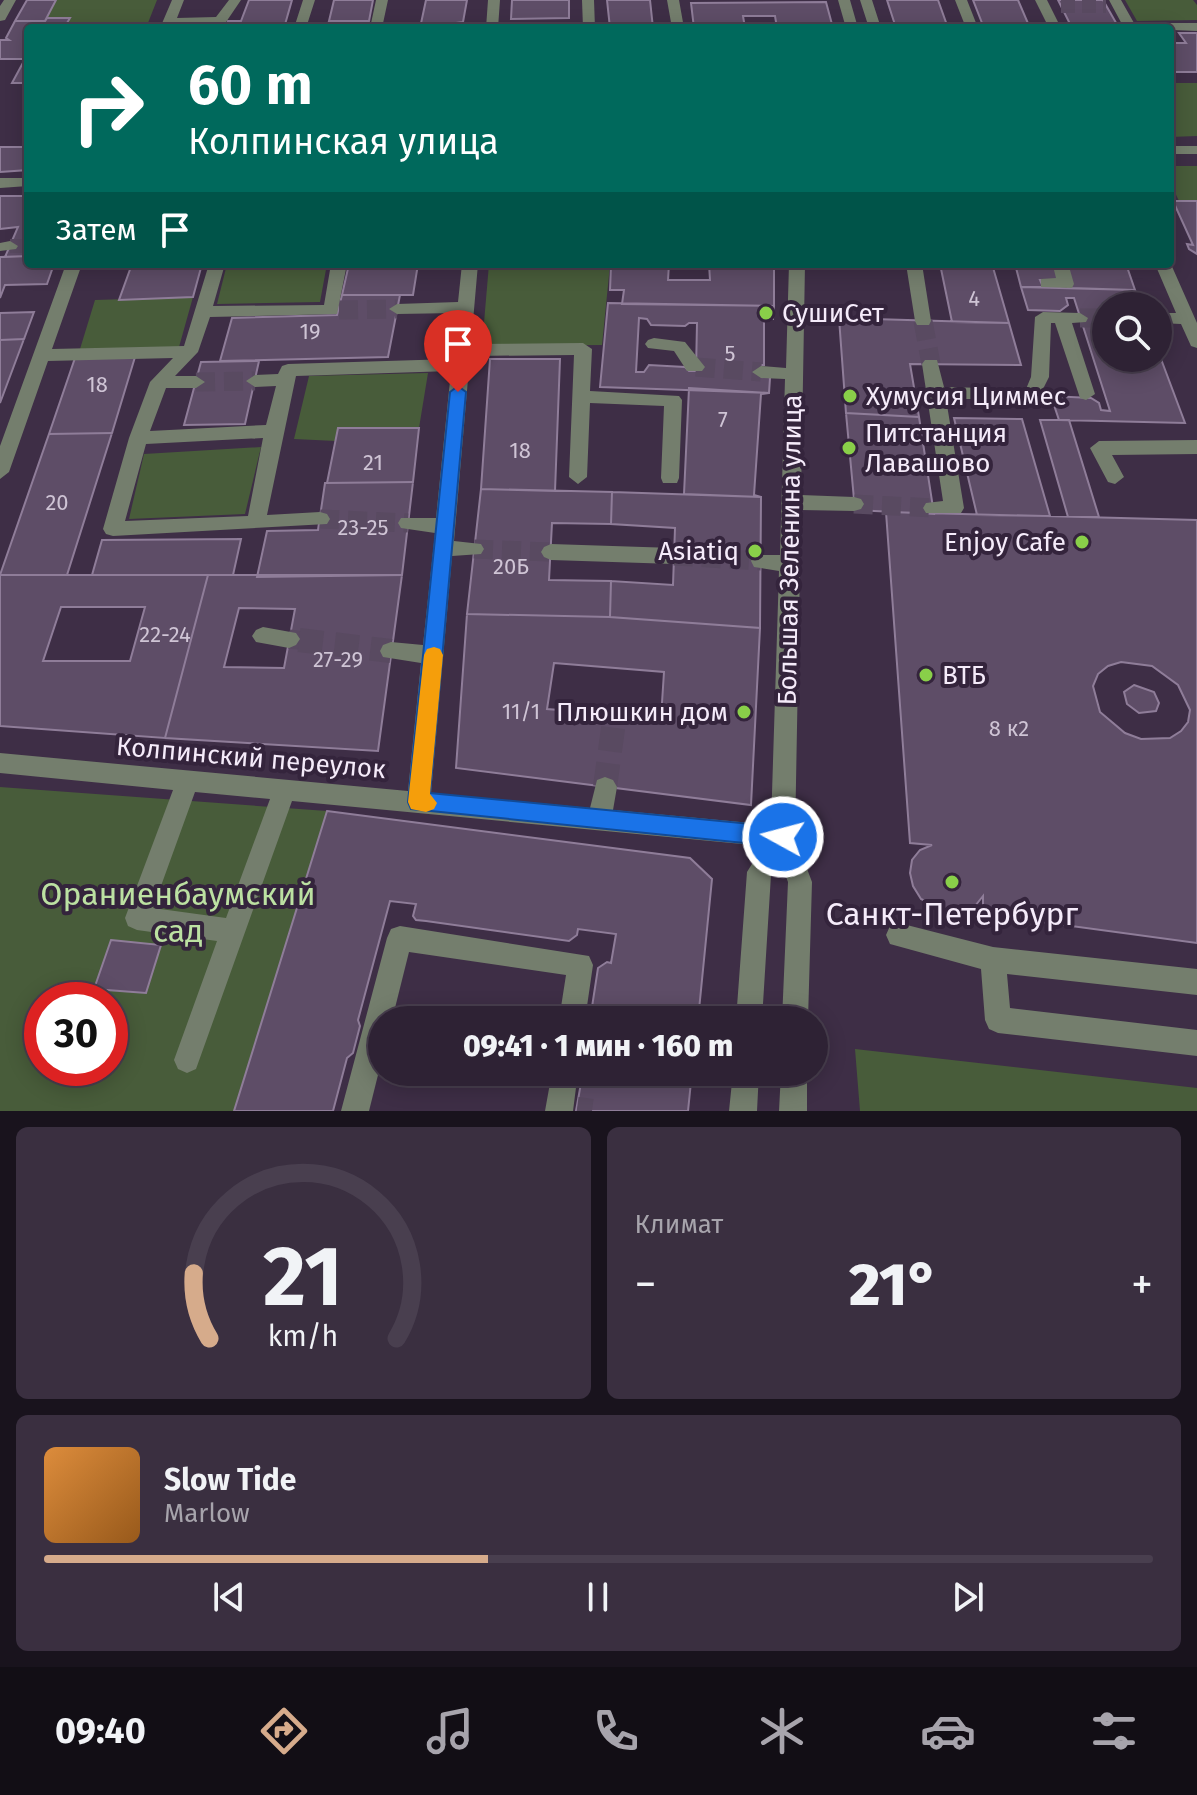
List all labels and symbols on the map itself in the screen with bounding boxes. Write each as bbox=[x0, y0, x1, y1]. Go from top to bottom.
house number: 4 bbox=[968, 285, 980, 312]
place label: СушиСет bbox=[782, 298, 884, 329]
marker: СушиСет bbox=[757, 304, 775, 322]
pin bbox=[424, 310, 492, 392]
house number: 19 bbox=[299, 318, 321, 345]
house number: 5 bbox=[724, 340, 736, 367]
house number: 18 bbox=[86, 371, 108, 398]
place label: Хумусия Циммес bbox=[866, 381, 1066, 412]
marker: Хумусия Циммес bbox=[841, 387, 859, 405]
street label: Большая Зеленина улица bbox=[772, 394, 808, 706]
house number: 7 bbox=[718, 406, 728, 433]
place label: Питстанция Лавашово bbox=[865, 418, 1007, 479]
house number: 18 bbox=[509, 437, 531, 464]
marker: Питстанция Лавашово bbox=[840, 439, 858, 457]
house number: 21 bbox=[363, 449, 383, 476]
house number: 20 bbox=[45, 489, 69, 516]
house number: 23-25 bbox=[337, 514, 389, 541]
place label: Enjoy Cafe bbox=[944, 527, 1066, 558]
marker: Enjoy Cafe bbox=[1073, 533, 1091, 551]
place label: Asiatiq bbox=[658, 536, 739, 567]
marker: Asiatiq bbox=[746, 542, 764, 560]
house number: 20Б bbox=[493, 553, 529, 580]
house number: 22-24 bbox=[139, 621, 191, 648]
house number: 27-29 bbox=[313, 646, 363, 673]
place label: ВТБ bbox=[942, 660, 986, 691]
marker: ВТБ bbox=[917, 666, 935, 684]
place label: Плюшкин дом bbox=[556, 697, 728, 728]
house number: 11/1 bbox=[502, 698, 540, 725]
marker: Плюшкин дом bbox=[735, 703, 753, 721]
house number: 8 к2 bbox=[989, 715, 1029, 742]
street label: Колпинский переулок bbox=[115, 731, 388, 785]
position arrow bbox=[741, 795, 825, 879]
marker: Санкт-Петербург bbox=[943, 873, 961, 891]
park label: Ораниенбаумский сад bbox=[40, 875, 316, 950]
place label: Санкт-Петербург bbox=[826, 895, 1079, 933]
speed limit sign: 30 bbox=[24, 982, 128, 1086]

